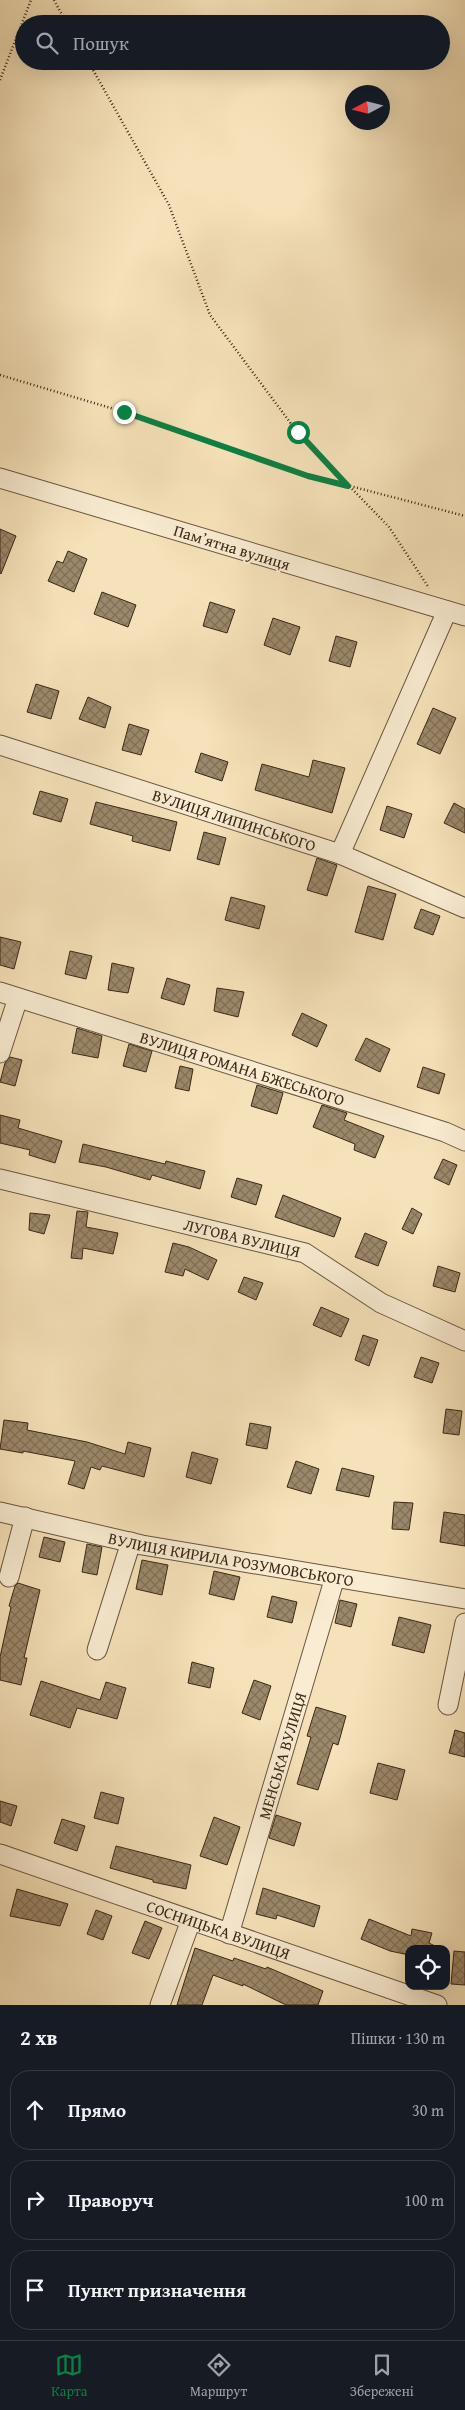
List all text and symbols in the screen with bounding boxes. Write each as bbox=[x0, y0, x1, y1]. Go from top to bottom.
search box bbox=[15, 15, 450, 70]
icon: search bbox=[33, 29, 61, 57]
text: Пошук bbox=[73, 29, 129, 57]
north arrow bbox=[345, 85, 390, 130]
route end bbox=[113, 401, 136, 424]
route start bbox=[287, 421, 310, 444]
street label: Памʼятна вулиця bbox=[171, 518, 293, 576]
street label: ВУЛИЦЯ ЛИПИНСЬКОГО bbox=[149, 783, 319, 858]
street label: ВУЛИЦЯ РОМАНА БЖЕСЬКОГО bbox=[137, 1025, 348, 1112]
street label: ЛУГОВА ВУЛИЦЯ bbox=[181, 1212, 303, 1264]
street label: ВУЛИЦЯ КИРИЛА РОЗУМОВСЬКОГО bbox=[106, 1526, 356, 1592]
street label: МЕНСЬКА ВУЛИЦЯ bbox=[252, 1689, 312, 1822]
street label: СОСНИЦЬКА ВУЛИЦЯ bbox=[143, 1894, 294, 1966]
map controls bbox=[405, 1945, 450, 1990]
button: locate bbox=[405, 1945, 450, 1990]
text: 2 хв bbox=[20, 2022, 58, 2053]
text: Пішки · 130 m bbox=[351, 2026, 445, 2050]
icon: ahead bbox=[21, 2096, 49, 2124]
text: Прямо bbox=[68, 2096, 126, 2124]
text: 30 m bbox=[412, 2098, 444, 2122]
icon: right bbox=[21, 2186, 49, 2214]
text: Праворуч bbox=[68, 2186, 153, 2214]
text: 100 m bbox=[404, 2188, 444, 2212]
icon: arrive bbox=[21, 2276, 49, 2304]
text: Пункт призначення bbox=[68, 2276, 246, 2304]
tab: Карта bbox=[51, 2351, 88, 2401]
tab: Маршрут bbox=[190, 2351, 247, 2401]
tab: Збережені bbox=[350, 2351, 414, 2401]

